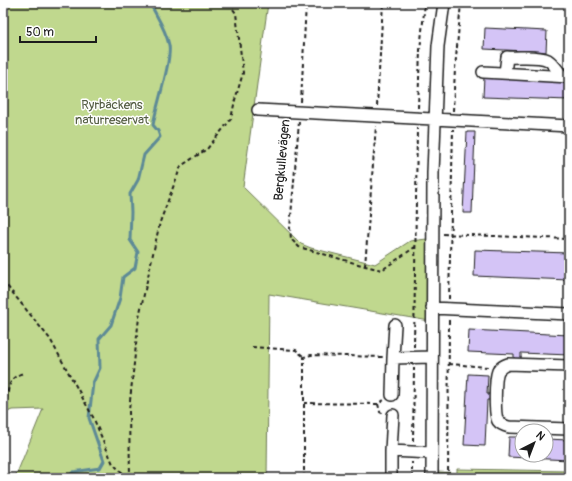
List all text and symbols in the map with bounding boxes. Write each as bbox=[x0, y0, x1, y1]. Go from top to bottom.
scale bar bbox=[20, 18, 96, 44]
text: 50 m bbox=[26, 25, 54, 40]
park label: Ryrbäckens naturreservat bbox=[75, 97, 150, 128]
street label: Bergkullevägen bbox=[270, 119, 294, 201]
north arrow bbox=[514, 423, 554, 463]
text: N bbox=[533, 429, 548, 444]

